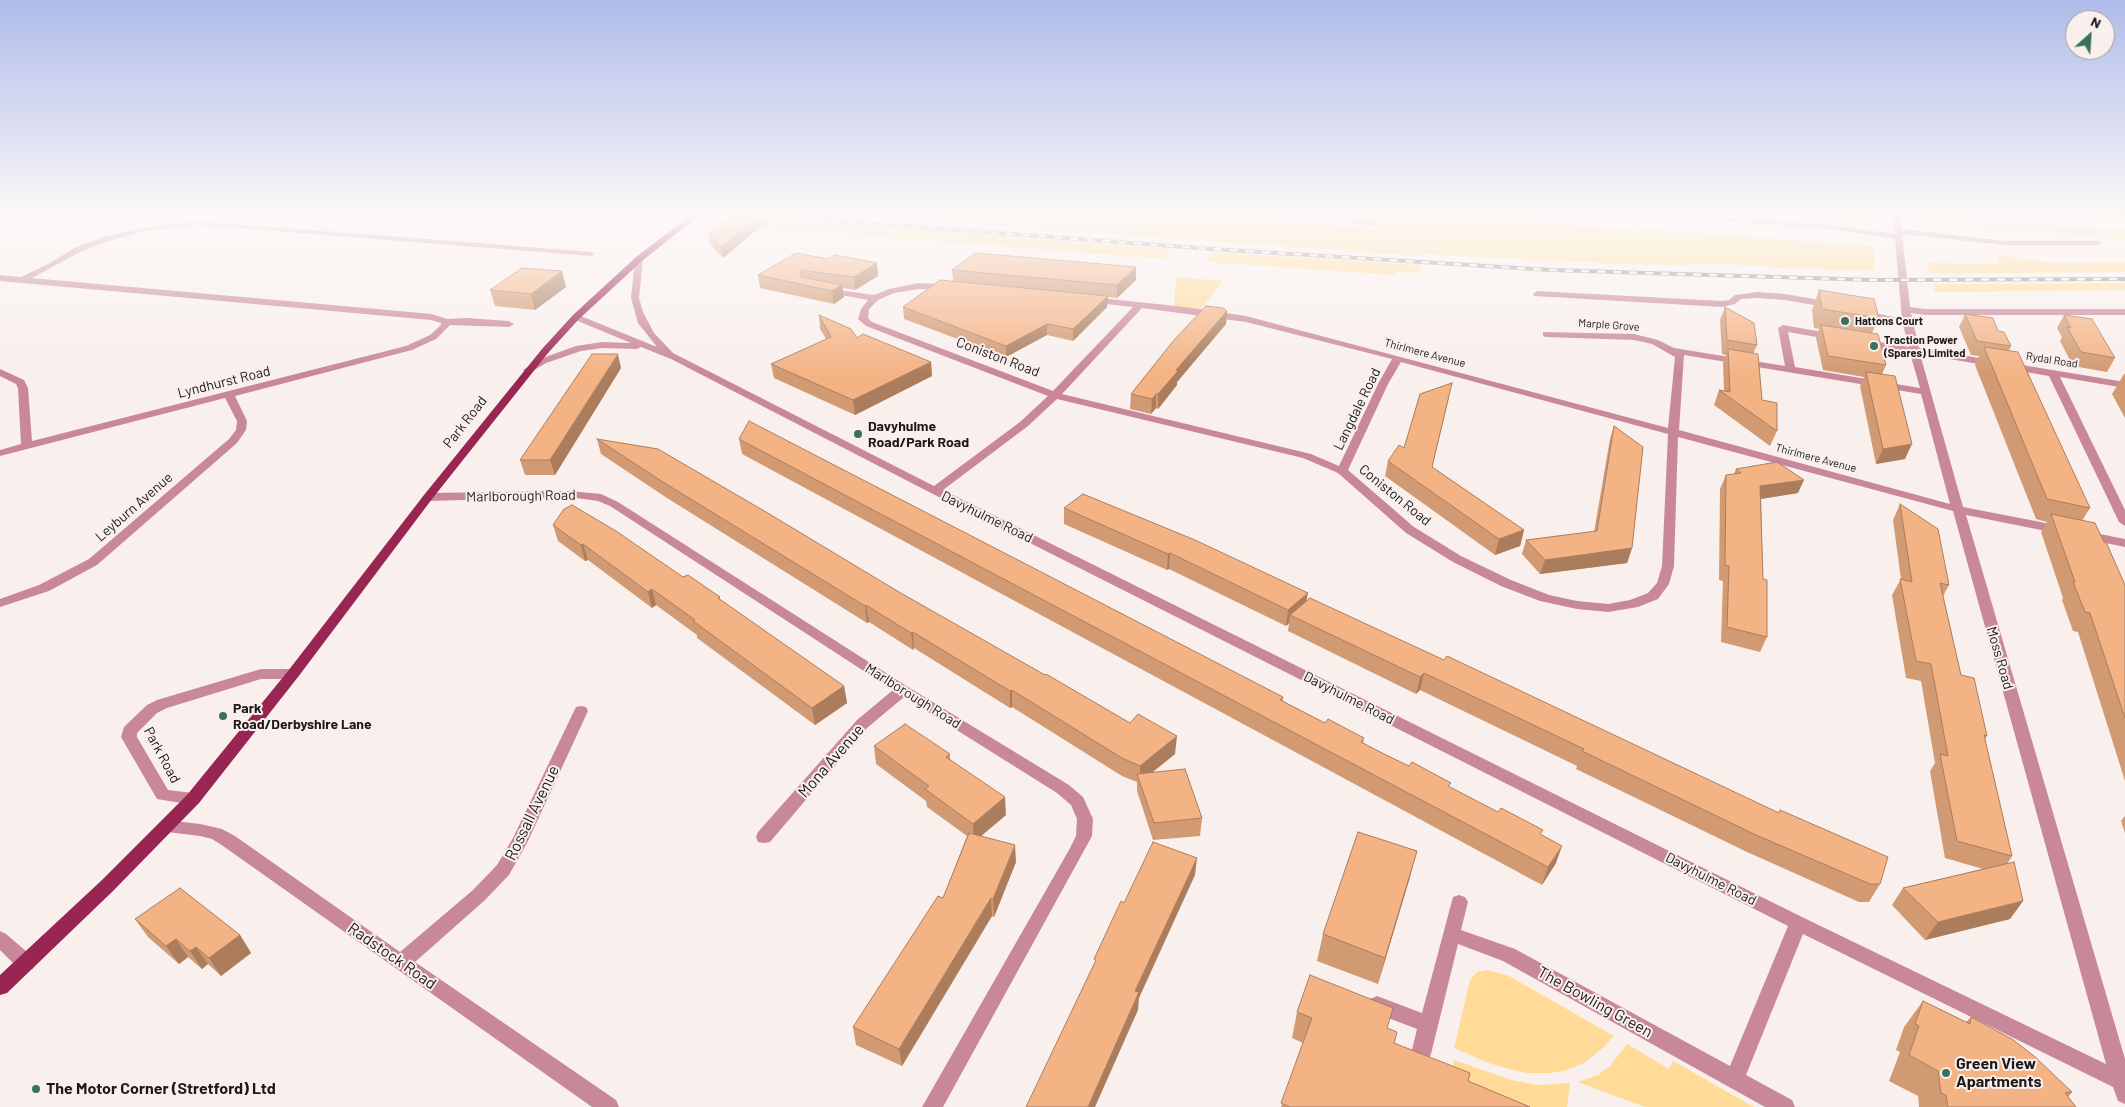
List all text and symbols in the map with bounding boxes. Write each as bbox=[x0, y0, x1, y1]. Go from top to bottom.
north arrow bbox=[2065, 10, 2115, 60]
text: N bbox=[2088, 12, 2104, 32]
place label: Hattons Court bbox=[1855, 314, 1923, 328]
marker: Hattons Court bbox=[1839, 315, 1851, 327]
street label: Marple Grove bbox=[1578, 316, 1640, 334]
street label: Coniston Road bbox=[954, 333, 1042, 381]
place label: Traction Power (Spares) Limited bbox=[1884, 333, 1965, 359]
street label: Thirlmere Avenue bbox=[1383, 336, 1467, 370]
marker: Traction Power (Spares) Limited bbox=[1868, 340, 1880, 352]
street label: Rydal Road bbox=[2025, 349, 2079, 371]
street label: Lyndhurst Road bbox=[176, 362, 272, 402]
street label: Langdale Road bbox=[1330, 365, 1384, 453]
street label: Park Road bbox=[440, 393, 490, 451]
place label: Davyhulme Road/Park Road bbox=[868, 418, 969, 451]
marker: Davyhulme Road/Park Road bbox=[852, 428, 864, 440]
street label: Thirlmere Avenue bbox=[1774, 441, 1858, 475]
street label: Coniston Road bbox=[1356, 461, 1434, 529]
street label: Leyburn Avenue bbox=[92, 469, 176, 545]
street label: Marlborough Road bbox=[466, 487, 576, 505]
street label: Davyhulme Road bbox=[939, 488, 1035, 546]
street label: Moss Road bbox=[1983, 625, 2017, 691]
street label: Marlborough Road bbox=[862, 660, 964, 732]
street label: Davyhulme Road bbox=[1301, 668, 1397, 728]
place label: Park Road/Derbyshire Lane bbox=[233, 700, 372, 732]
marker: Park Road/Derbyshire Lane bbox=[217, 710, 229, 722]
street label: Mona Avenue bbox=[794, 720, 868, 802]
street label: Park Road bbox=[140, 724, 184, 786]
street label: Rossall Avenue bbox=[501, 762, 563, 864]
street label: Davyhulme Road bbox=[1663, 849, 1759, 909]
street label: Radstock Road bbox=[344, 918, 440, 994]
street label: The Bowling Green bbox=[1534, 962, 1656, 1042]
place label: Green View Apartments bbox=[1956, 1054, 2041, 1092]
marker: Green View Apartments bbox=[1940, 1067, 1952, 1079]
place label: The Motor Corner (Stretford) Ltd bbox=[46, 1079, 276, 1099]
marker: The Motor Corner (Stretford) Ltd bbox=[30, 1083, 42, 1095]

